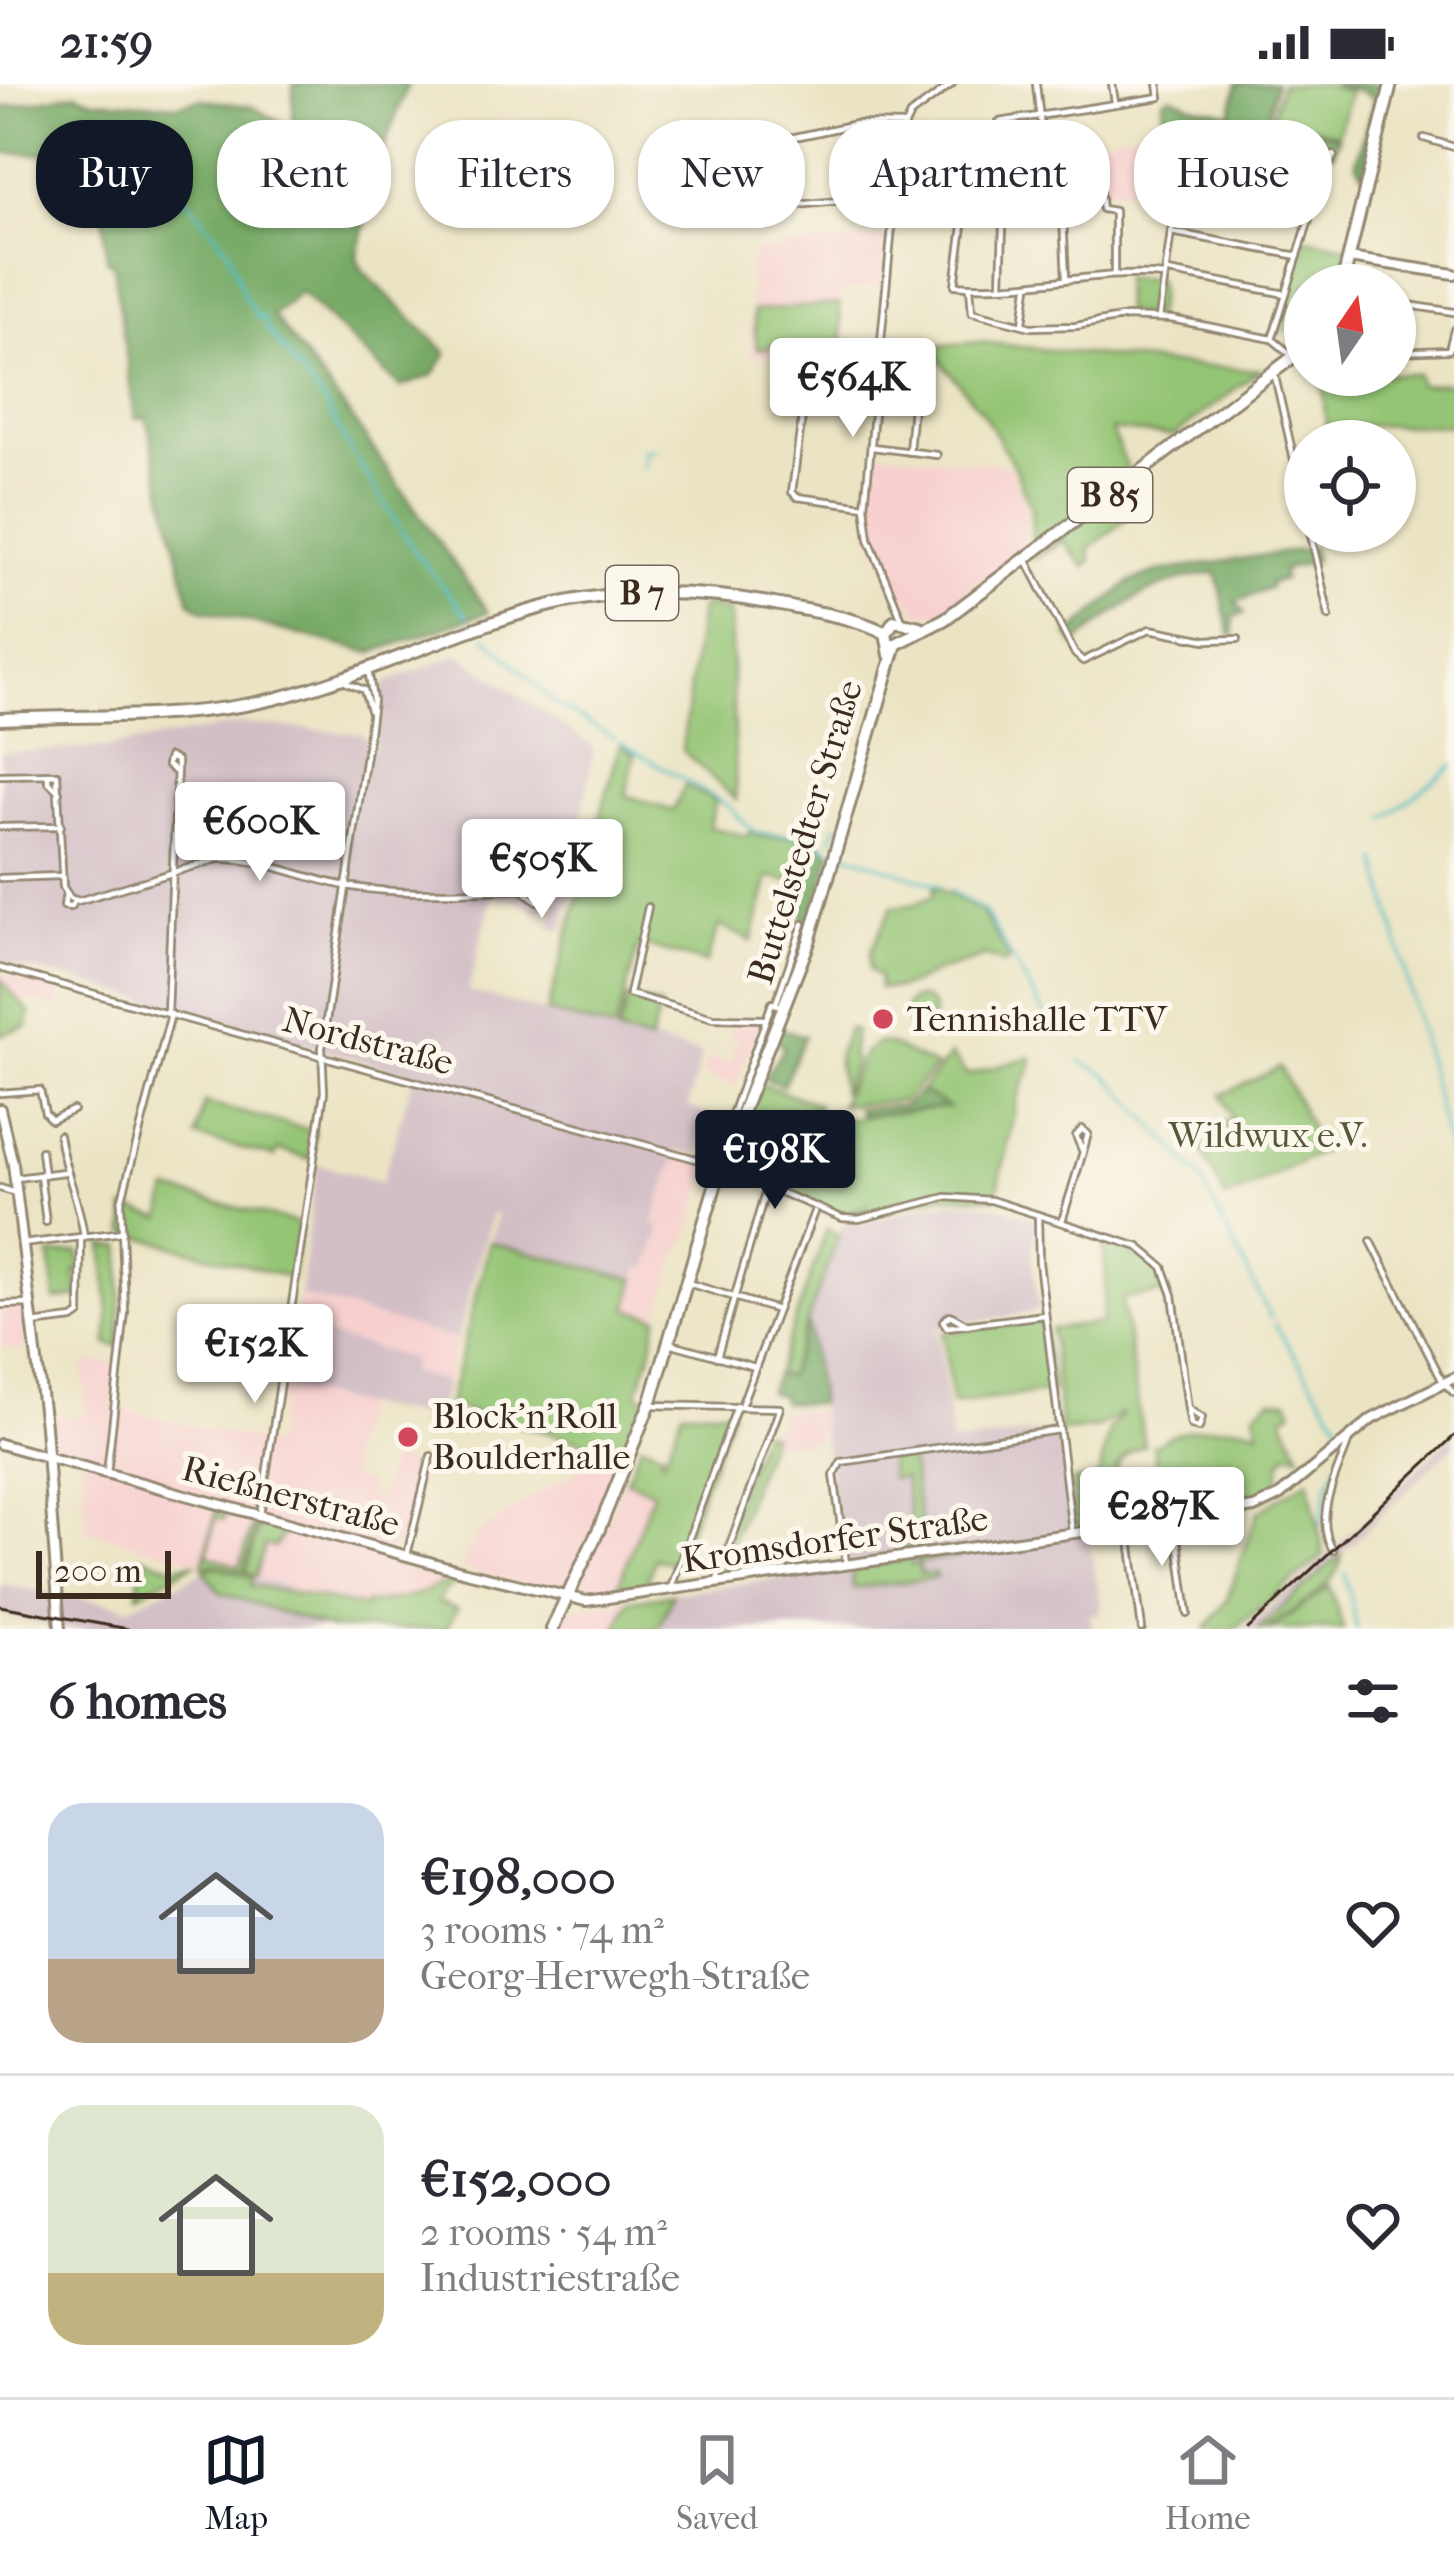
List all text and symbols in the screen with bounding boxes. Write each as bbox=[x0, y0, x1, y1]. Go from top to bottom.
text: 21:59 bbox=[60, 16, 153, 69]
chip: Buy bbox=[36, 120, 193, 228]
chip: Rent bbox=[217, 120, 391, 228]
chip: Filters bbox=[415, 120, 614, 228]
chip: New bbox=[638, 120, 805, 228]
chip: Apartment bbox=[829, 120, 1110, 228]
chip: House bbox=[1134, 120, 1332, 228]
north arrow bbox=[1284, 264, 1416, 396]
map controls bbox=[1284, 264, 1416, 552]
pin: €564K bbox=[769, 338, 937, 440]
text: €564K bbox=[797, 354, 909, 400]
button: locate bbox=[1284, 420, 1416, 552]
road number: B 85 bbox=[1068, 468, 1152, 522]
road number: B 7 bbox=[606, 566, 678, 620]
street label: Buttelstedter Straße bbox=[739, 675, 871, 989]
pin: €600K bbox=[176, 782, 344, 884]
text: €600K bbox=[202, 798, 318, 844]
pin: €505K bbox=[458, 819, 626, 921]
text: €505K bbox=[489, 835, 595, 881]
street label: Nordstraße bbox=[278, 998, 458, 1084]
place label: Tennishalle TTV bbox=[907, 998, 1168, 1040]
marker: Tennishalle TTV bbox=[870, 1006, 896, 1032]
pin: €198K bbox=[691, 1110, 859, 1212]
park label: Wildwux e.V. bbox=[1168, 1114, 1367, 1156]
text: €198K bbox=[722, 1126, 828, 1172]
pin: €152K bbox=[171, 1304, 339, 1406]
text: €152K bbox=[204, 1320, 306, 1366]
place label: Block'n'Roll Boulderhalle bbox=[432, 1395, 630, 1478]
marker: Block'n'Roll Boulderhalle bbox=[395, 1424, 421, 1450]
street label: Rießnerstraße bbox=[178, 1447, 404, 1545]
pin: €287K bbox=[1078, 1467, 1246, 1569]
text: €287K bbox=[1107, 1483, 1217, 1529]
street label: Kromsdorfer Straße bbox=[679, 1497, 991, 1581]
scale bar bbox=[36, 1545, 171, 1598]
text: 200 m bbox=[54, 1552, 142, 1591]
icon: filters bbox=[1340, 1668, 1406, 1734]
text: 6 homes bbox=[48, 1671, 227, 1731]
text: €198,000 bbox=[420, 1847, 616, 1907]
icon: home bbox=[144, 1851, 288, 1995]
icon: heart bbox=[1340, 1890, 1406, 1956]
text: 3 rooms · 74 m² bbox=[420, 1907, 664, 1953]
text: Georg-Herwegh-Straße bbox=[420, 1953, 810, 1999]
text: €152,000 bbox=[420, 2149, 612, 2209]
icon: home bbox=[144, 2153, 288, 2297]
icon: heart bbox=[1340, 2192, 1406, 2258]
text: 2 rooms · 54 m² bbox=[420, 2209, 667, 2255]
text: Industriestraße bbox=[420, 2255, 680, 2301]
tab: Map bbox=[203, 2427, 269, 2538]
tab: Saved bbox=[676, 2427, 758, 2538]
tab: Home bbox=[1165, 2427, 1251, 2538]

